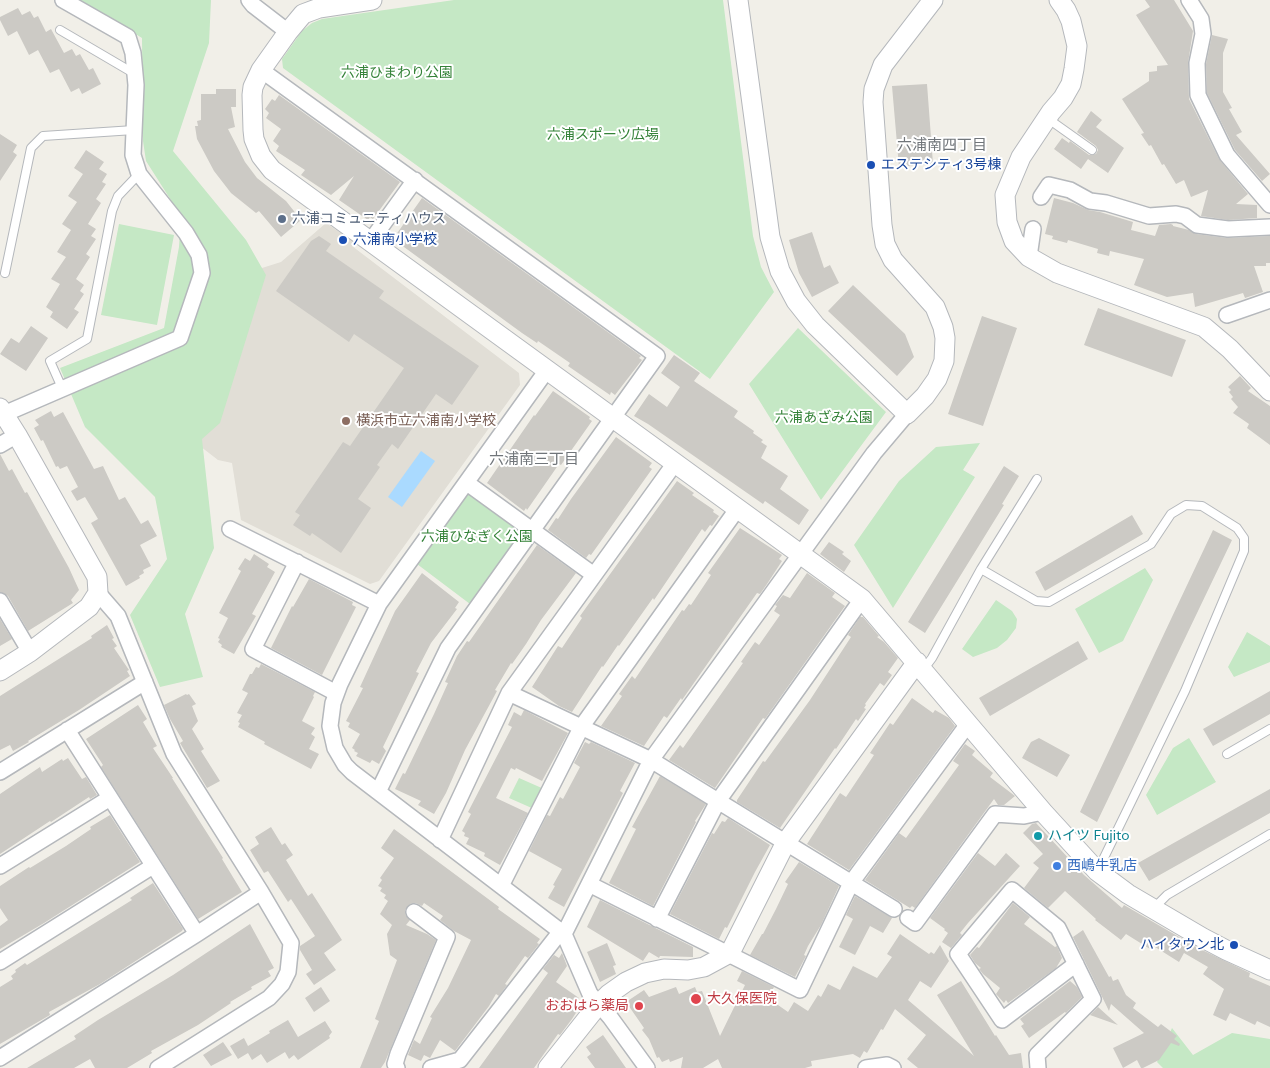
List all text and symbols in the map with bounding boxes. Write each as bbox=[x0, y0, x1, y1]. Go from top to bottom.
park label: 六浦ひまわり公園 bbox=[341, 65, 453, 81]
park label: 六浦スポーツ広場 bbox=[547, 127, 659, 143]
district label: 六浦南四丁目 bbox=[897, 137, 987, 155]
place label: エステシティ3号棟 bbox=[881, 157, 1001, 173]
marker: エステシティ3号棟 bbox=[865, 159, 877, 171]
place label: 六浦コミュニティハウス bbox=[292, 211, 446, 227]
marker: 六浦コミュニティハウス bbox=[276, 213, 288, 225]
place label: 六浦南小学校 bbox=[353, 232, 437, 248]
marker: 六浦南小学校 bbox=[337, 234, 349, 246]
park label: 六浦あざみ公園 bbox=[775, 410, 873, 426]
place label: 横浜市立六浦南小学校 bbox=[356, 413, 496, 429]
marker: 横浜市立六浦南小学校 bbox=[340, 415, 352, 427]
district label: 六浦南三丁目 bbox=[489, 451, 579, 469]
park label: 六浦ひなぎく公園 bbox=[421, 529, 533, 545]
place label: ハイツ Fujito bbox=[1048, 828, 1130, 844]
marker: ハイツ Fujito bbox=[1032, 830, 1044, 842]
place label: 西嶋牛乳店 bbox=[1067, 858, 1137, 874]
marker: 西嶋牛乳店 bbox=[1051, 860, 1063, 872]
place label: ハイタウン北 bbox=[1140, 937, 1224, 953]
marker: ハイタウン北 bbox=[1228, 939, 1240, 951]
place label: 大久保医院 bbox=[707, 991, 777, 1007]
marker: 大久保医院 bbox=[689, 992, 703, 1006]
place label: おおはら薬局 bbox=[545, 998, 629, 1014]
marker: おおはら薬局 bbox=[633, 1000, 645, 1012]

